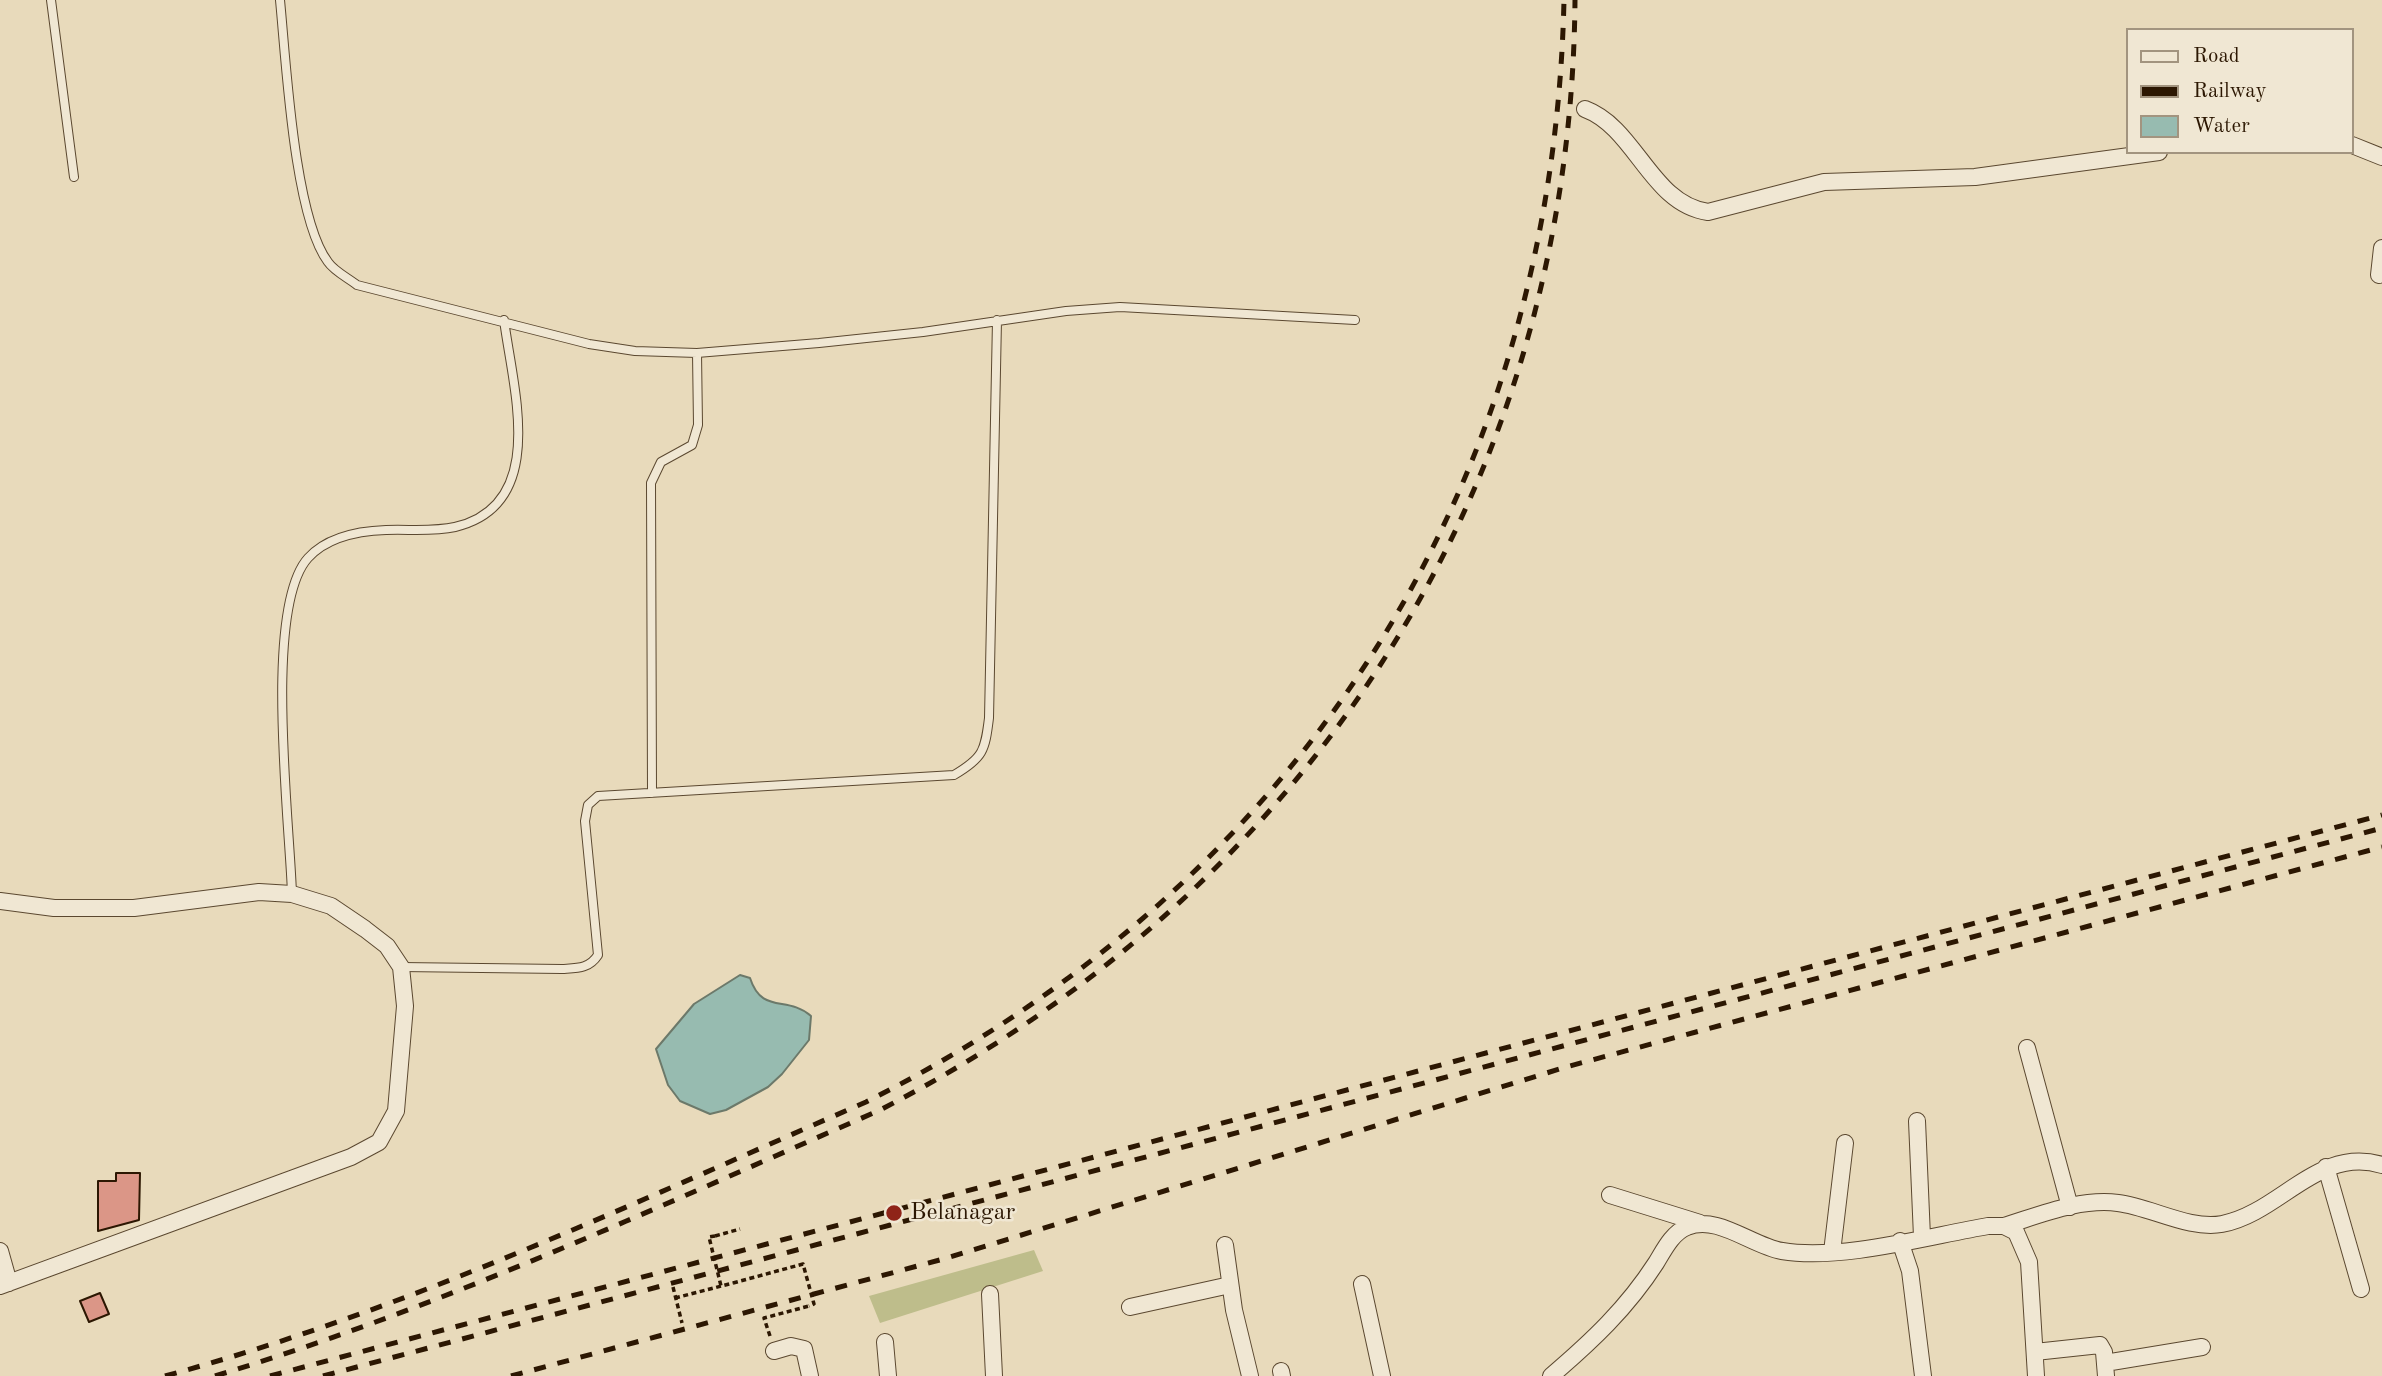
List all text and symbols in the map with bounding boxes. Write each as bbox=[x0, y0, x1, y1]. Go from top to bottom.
legend bbox=[2126, 28, 2354, 154]
text: Road bbox=[2193, 46, 2240, 67]
text: Railway bbox=[2193, 81, 2267, 102]
text: Water bbox=[2193, 116, 2250, 137]
place label: Belanagar bbox=[910, 1199, 1015, 1227]
marker: Belanagar bbox=[884, 1203, 904, 1223]

